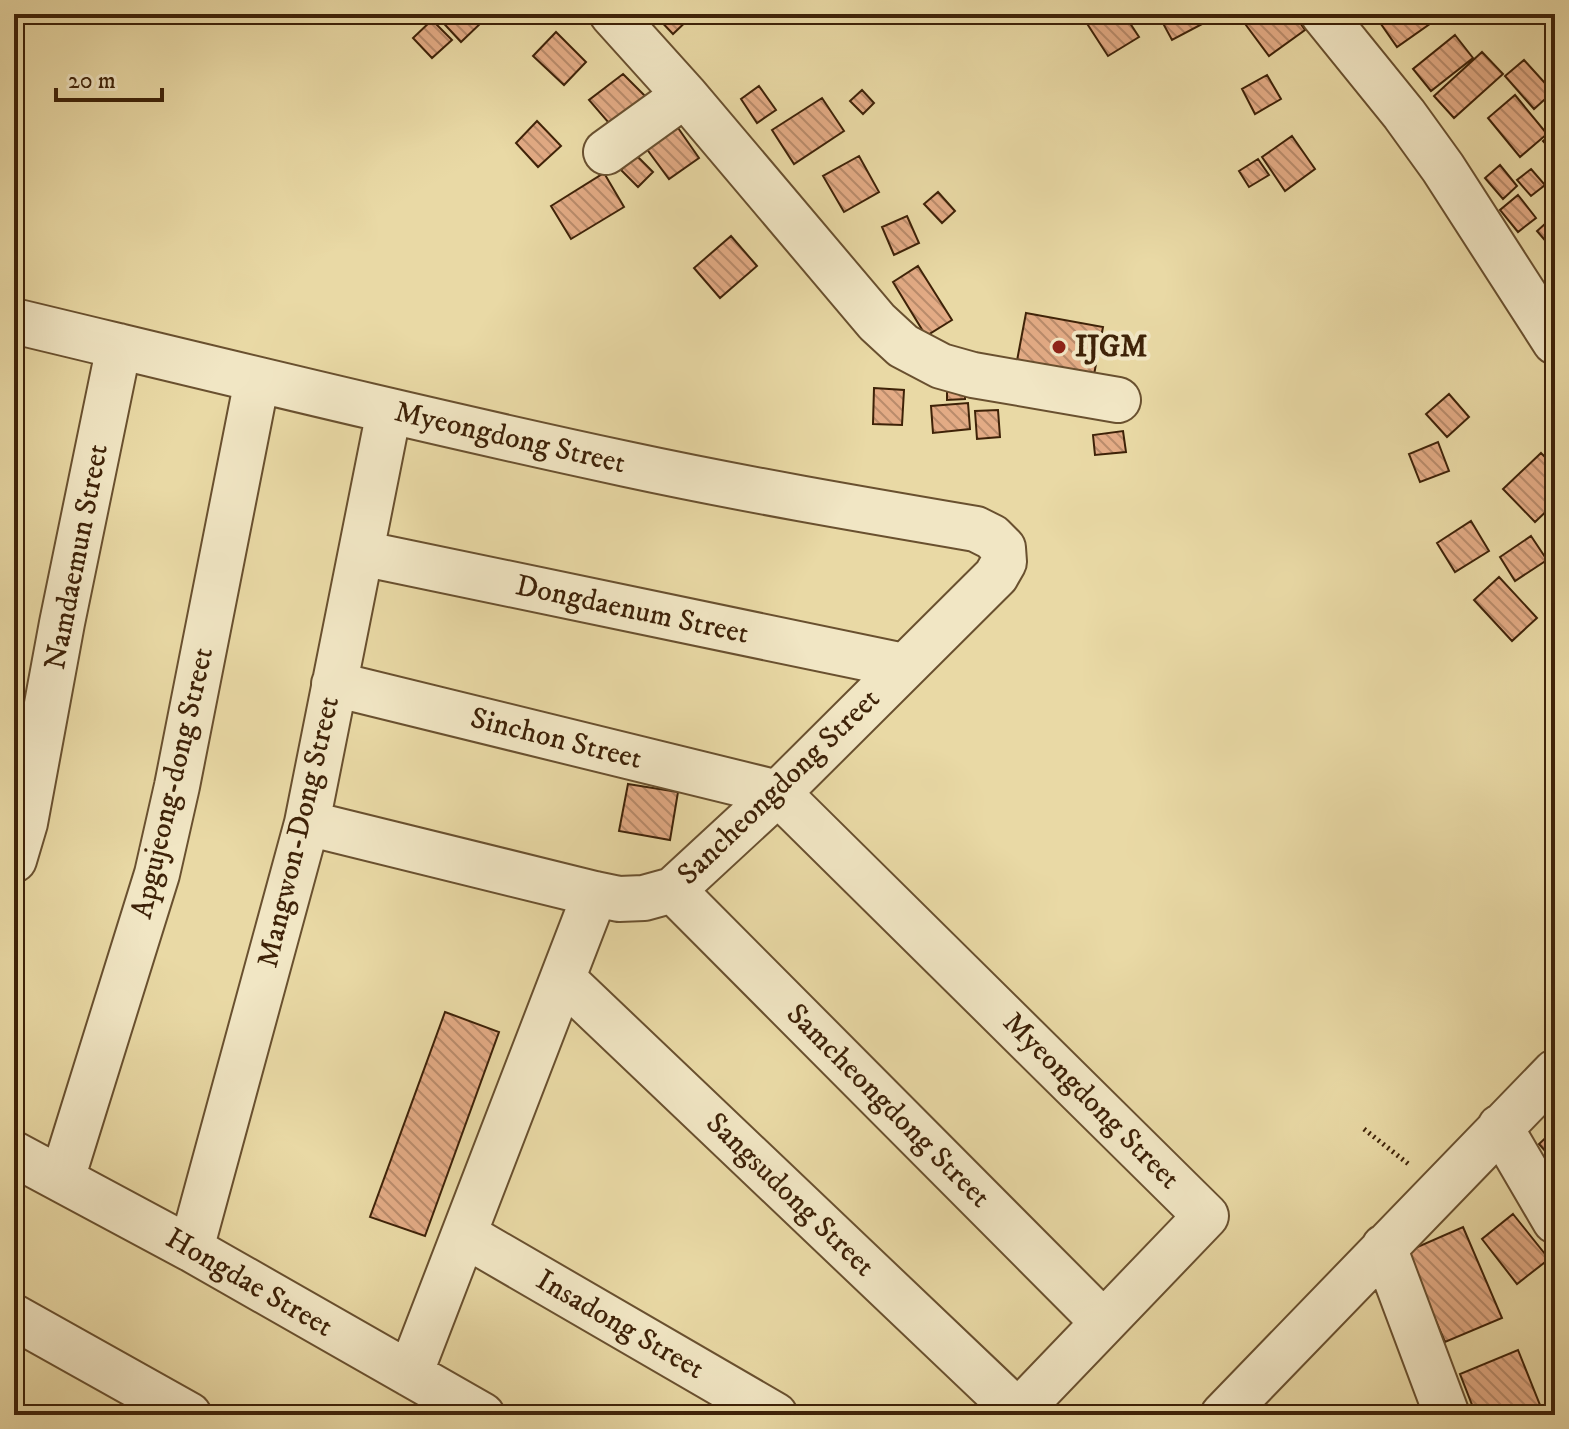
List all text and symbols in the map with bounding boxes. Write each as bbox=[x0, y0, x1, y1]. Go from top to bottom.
scale bar bbox=[56, 52, 162, 102]
text: 20 m bbox=[68, 66, 116, 96]
place label: IJGM bbox=[1075, 329, 1147, 366]
marker: IJGM bbox=[1050, 338, 1068, 356]
street label: Myeongdong Street bbox=[391, 393, 629, 483]
street label: Namdaemun Street bbox=[37, 441, 117, 673]
street label: Dongdaenum Street bbox=[512, 567, 752, 653]
street label: Apgujeong-dong Street bbox=[124, 644, 222, 922]
street label: Sancheongdong Street bbox=[670, 681, 888, 893]
street label: Mangwon-Dong Street bbox=[250, 693, 348, 971]
street label: Sinchon Street bbox=[467, 700, 645, 778]
street label: Samcheongdong Street bbox=[778, 996, 998, 1216]
street label: Myeongdong Street bbox=[995, 1005, 1187, 1197]
street label: Sangsudong Street bbox=[698, 1105, 882, 1285]
street label: Hongdae Street bbox=[159, 1220, 339, 1346]
street label: Insadong Street bbox=[529, 1262, 711, 1388]

